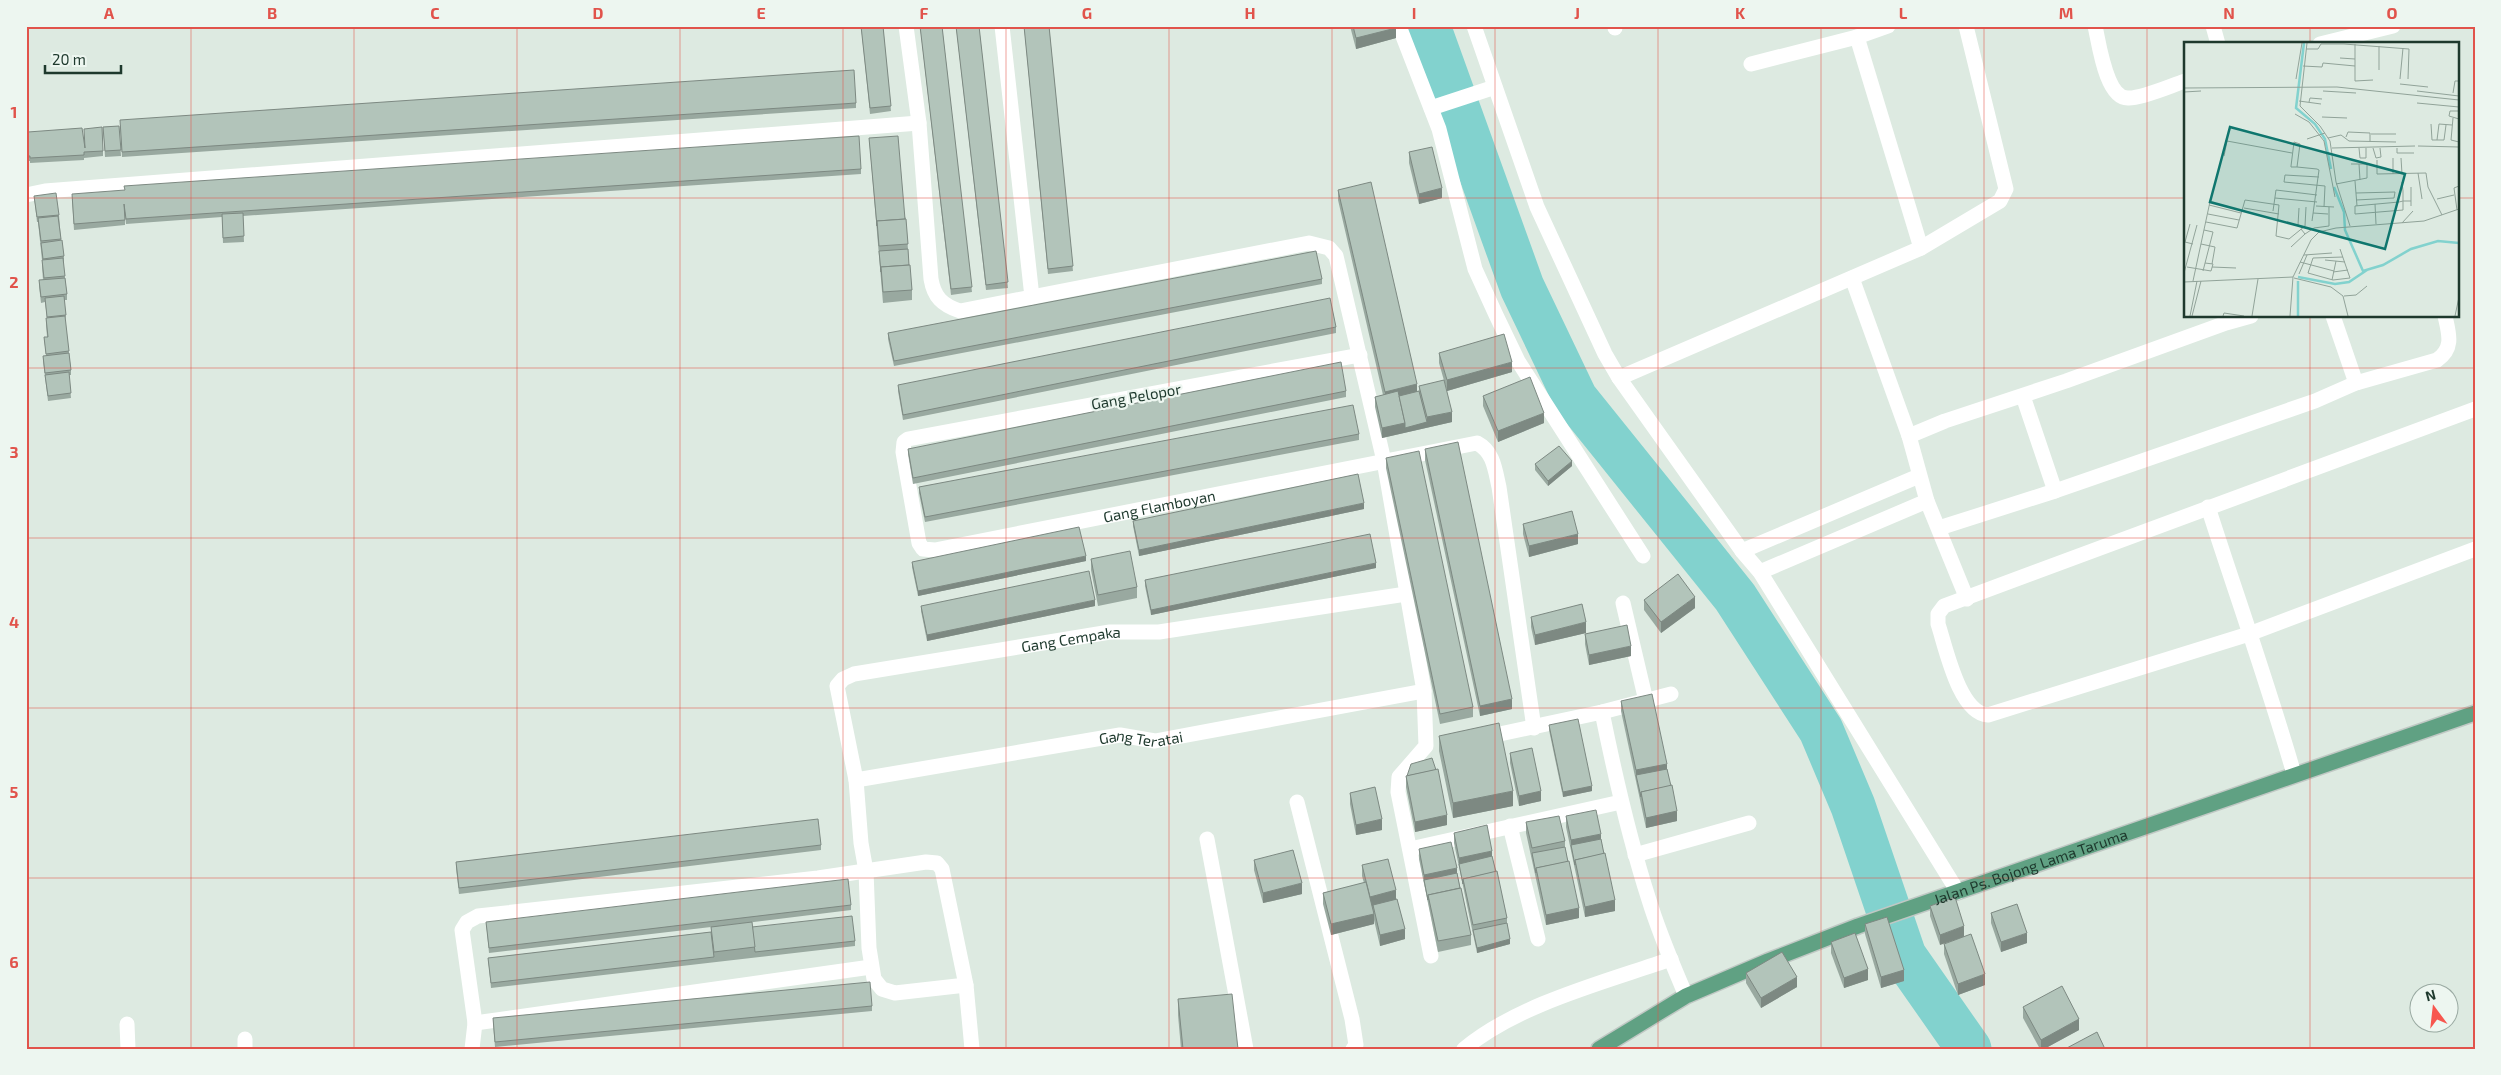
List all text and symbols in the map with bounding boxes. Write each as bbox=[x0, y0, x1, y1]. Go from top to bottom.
text: A bbox=[104, 3, 115, 22]
text: B bbox=[267, 3, 277, 22]
text: C bbox=[430, 3, 440, 22]
text: D bbox=[593, 3, 604, 22]
text: E bbox=[756, 3, 766, 22]
text: F bbox=[920, 3, 929, 22]
text: G bbox=[1082, 3, 1092, 22]
text: H bbox=[1244, 3, 1256, 22]
text: I bbox=[1412, 3, 1416, 22]
text: J bbox=[1574, 3, 1580, 22]
text: K bbox=[1735, 3, 1746, 22]
text: L bbox=[1899, 3, 1908, 22]
text: M bbox=[2059, 3, 2073, 22]
text: N bbox=[2223, 3, 2235, 22]
text: O bbox=[2386, 3, 2398, 22]
scale bar bbox=[45, 42, 121, 74]
inset map bbox=[2184, 42, 2458, 318]
text: 20 m bbox=[52, 50, 86, 68]
text: 1 bbox=[11, 102, 17, 121]
text: 2 bbox=[9, 272, 19, 291]
street label: Gang Pelopor bbox=[1090, 379, 1182, 413]
text: 3 bbox=[9, 442, 19, 461]
street label: Gang Flamboyan bbox=[1102, 486, 1217, 526]
text: 4 bbox=[9, 612, 19, 631]
street label: Gang Cempaka bbox=[1020, 623, 1121, 655]
street label: Gang Teratai bbox=[1098, 726, 1184, 750]
text: 5 bbox=[10, 782, 19, 801]
street label: Jalan Ps. Bojong Lama Taruma bbox=[1931, 825, 2130, 908]
text: 6 bbox=[9, 952, 19, 971]
north arrow bbox=[2408, 982, 2458, 1032]
text: N bbox=[2423, 985, 2438, 1004]

